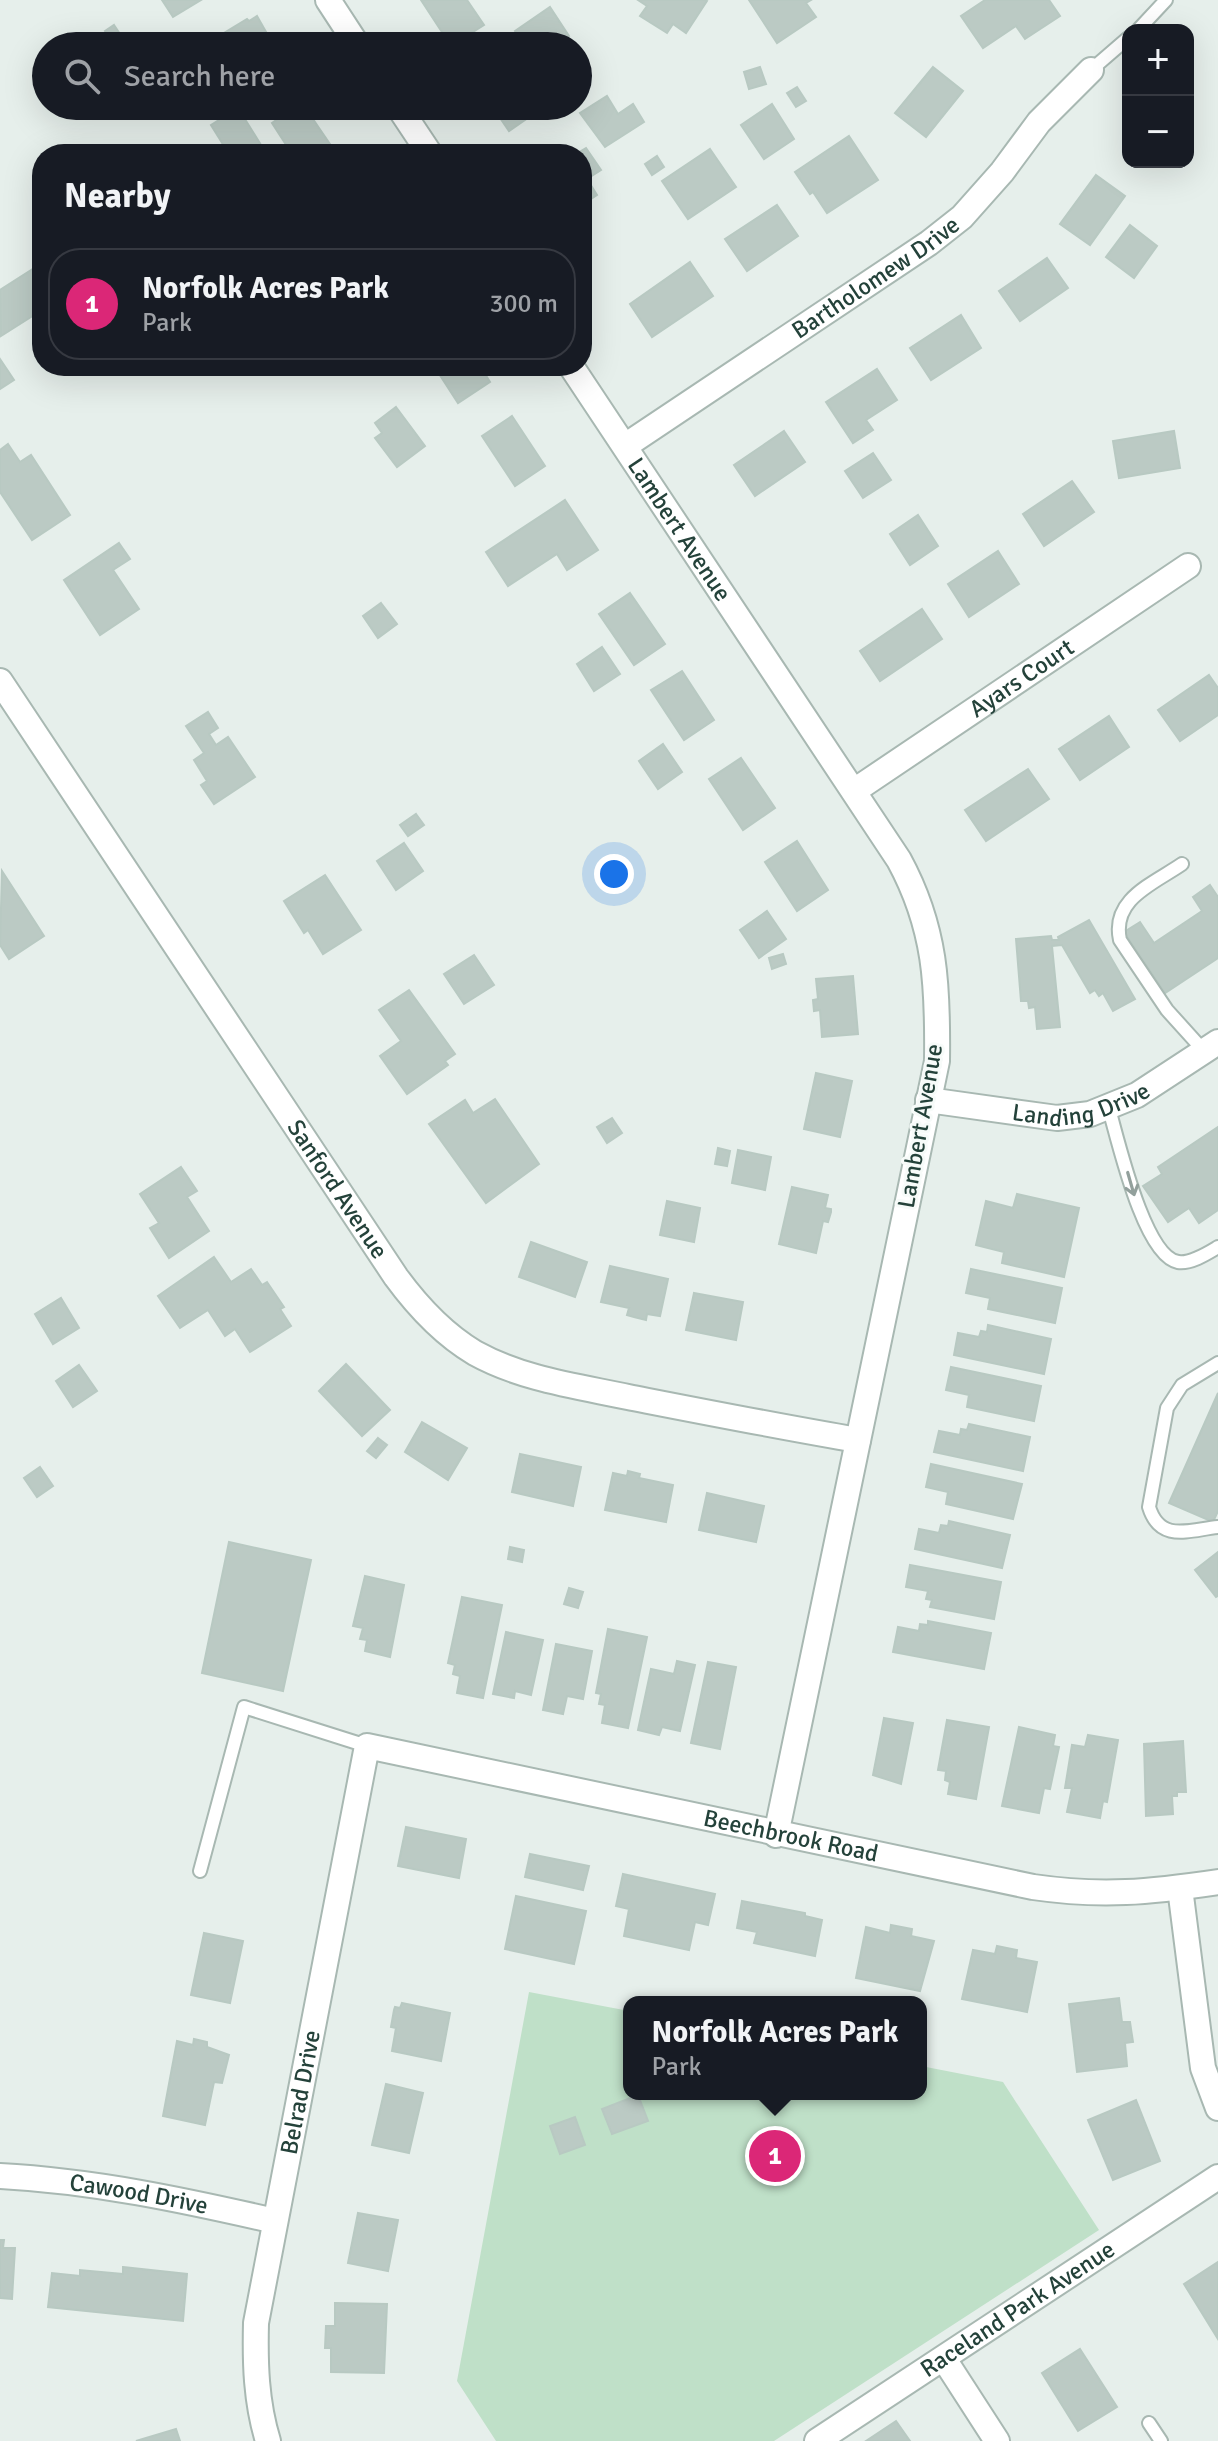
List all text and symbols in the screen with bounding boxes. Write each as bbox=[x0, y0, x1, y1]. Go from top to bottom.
map controls bbox=[1122, 24, 1194, 168]
button: + bbox=[1122, 24, 1194, 96]
search box bbox=[32, 32, 592, 120]
icon: search bbox=[60, 54, 104, 98]
text: Search here bbox=[124, 58, 275, 95]
button: − bbox=[1122, 96, 1194, 168]
text: Nearby bbox=[64, 175, 171, 217]
street label: Bartholomew Drive bbox=[786, 210, 966, 345]
text: Norfolk Acres Park bbox=[142, 270, 389, 307]
text: 1 bbox=[85, 288, 99, 320]
text: 300 m bbox=[489, 288, 558, 320]
text: Park bbox=[142, 307, 192, 339]
street label: Lambert Avenue bbox=[621, 452, 738, 607]
street label: Ayars Court bbox=[963, 632, 1080, 724]
your location bbox=[594, 854, 634, 894]
street label: Lambert Avenue bbox=[891, 1041, 949, 1211]
street label: Landing Drive bbox=[1010, 1076, 1156, 1134]
street label: Sanford Avenue bbox=[281, 1114, 395, 1264]
one-way arrow bbox=[1124, 1170, 1139, 1196]
street label: Beechbrook Road bbox=[701, 1803, 881, 1869]
popup bbox=[623, 1996, 927, 2100]
text: Norfolk Acres Park bbox=[652, 2014, 898, 2051]
street label: Belrad Drive bbox=[274, 2028, 327, 2157]
text: Park bbox=[652, 2051, 702, 2083]
pin: 1 bbox=[749, 2126, 801, 2186]
street label: Cawood Drive bbox=[68, 2167, 211, 2221]
street label: Raceland Park Avenue bbox=[915, 2234, 1120, 2384]

